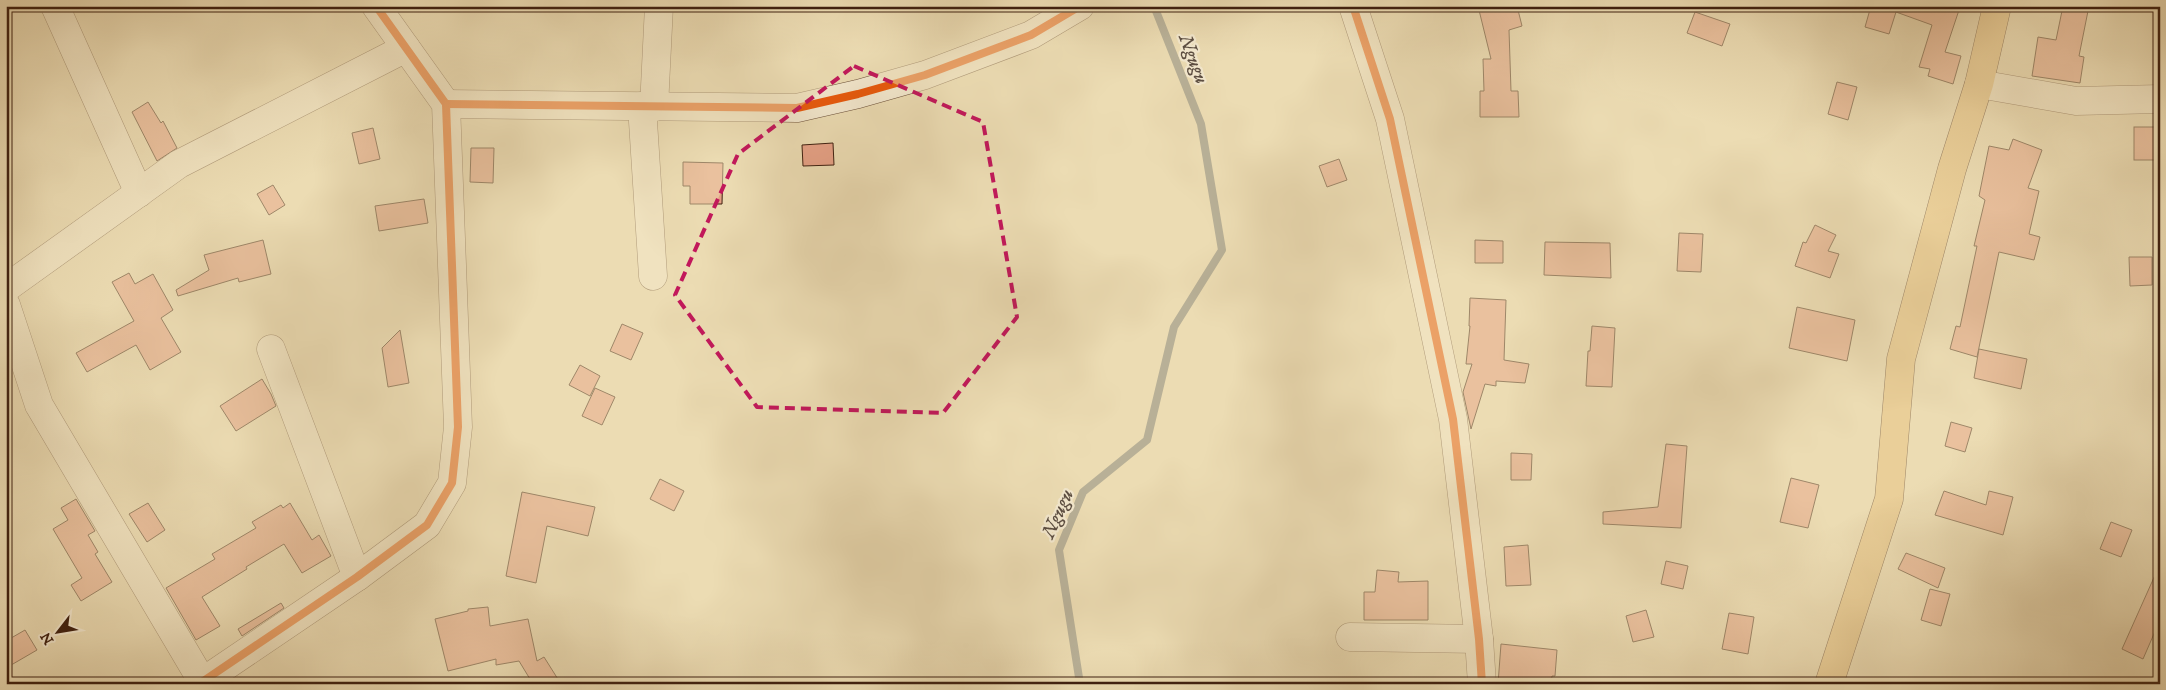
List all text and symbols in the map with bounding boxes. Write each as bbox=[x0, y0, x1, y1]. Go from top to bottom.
water label: Ngugu bbox=[1173, 30, 1213, 87]
water label: Ngugu bbox=[1037, 486, 1079, 543]
north arrow bbox=[32, 608, 82, 658]
text: N bbox=[37, 628, 58, 648]

